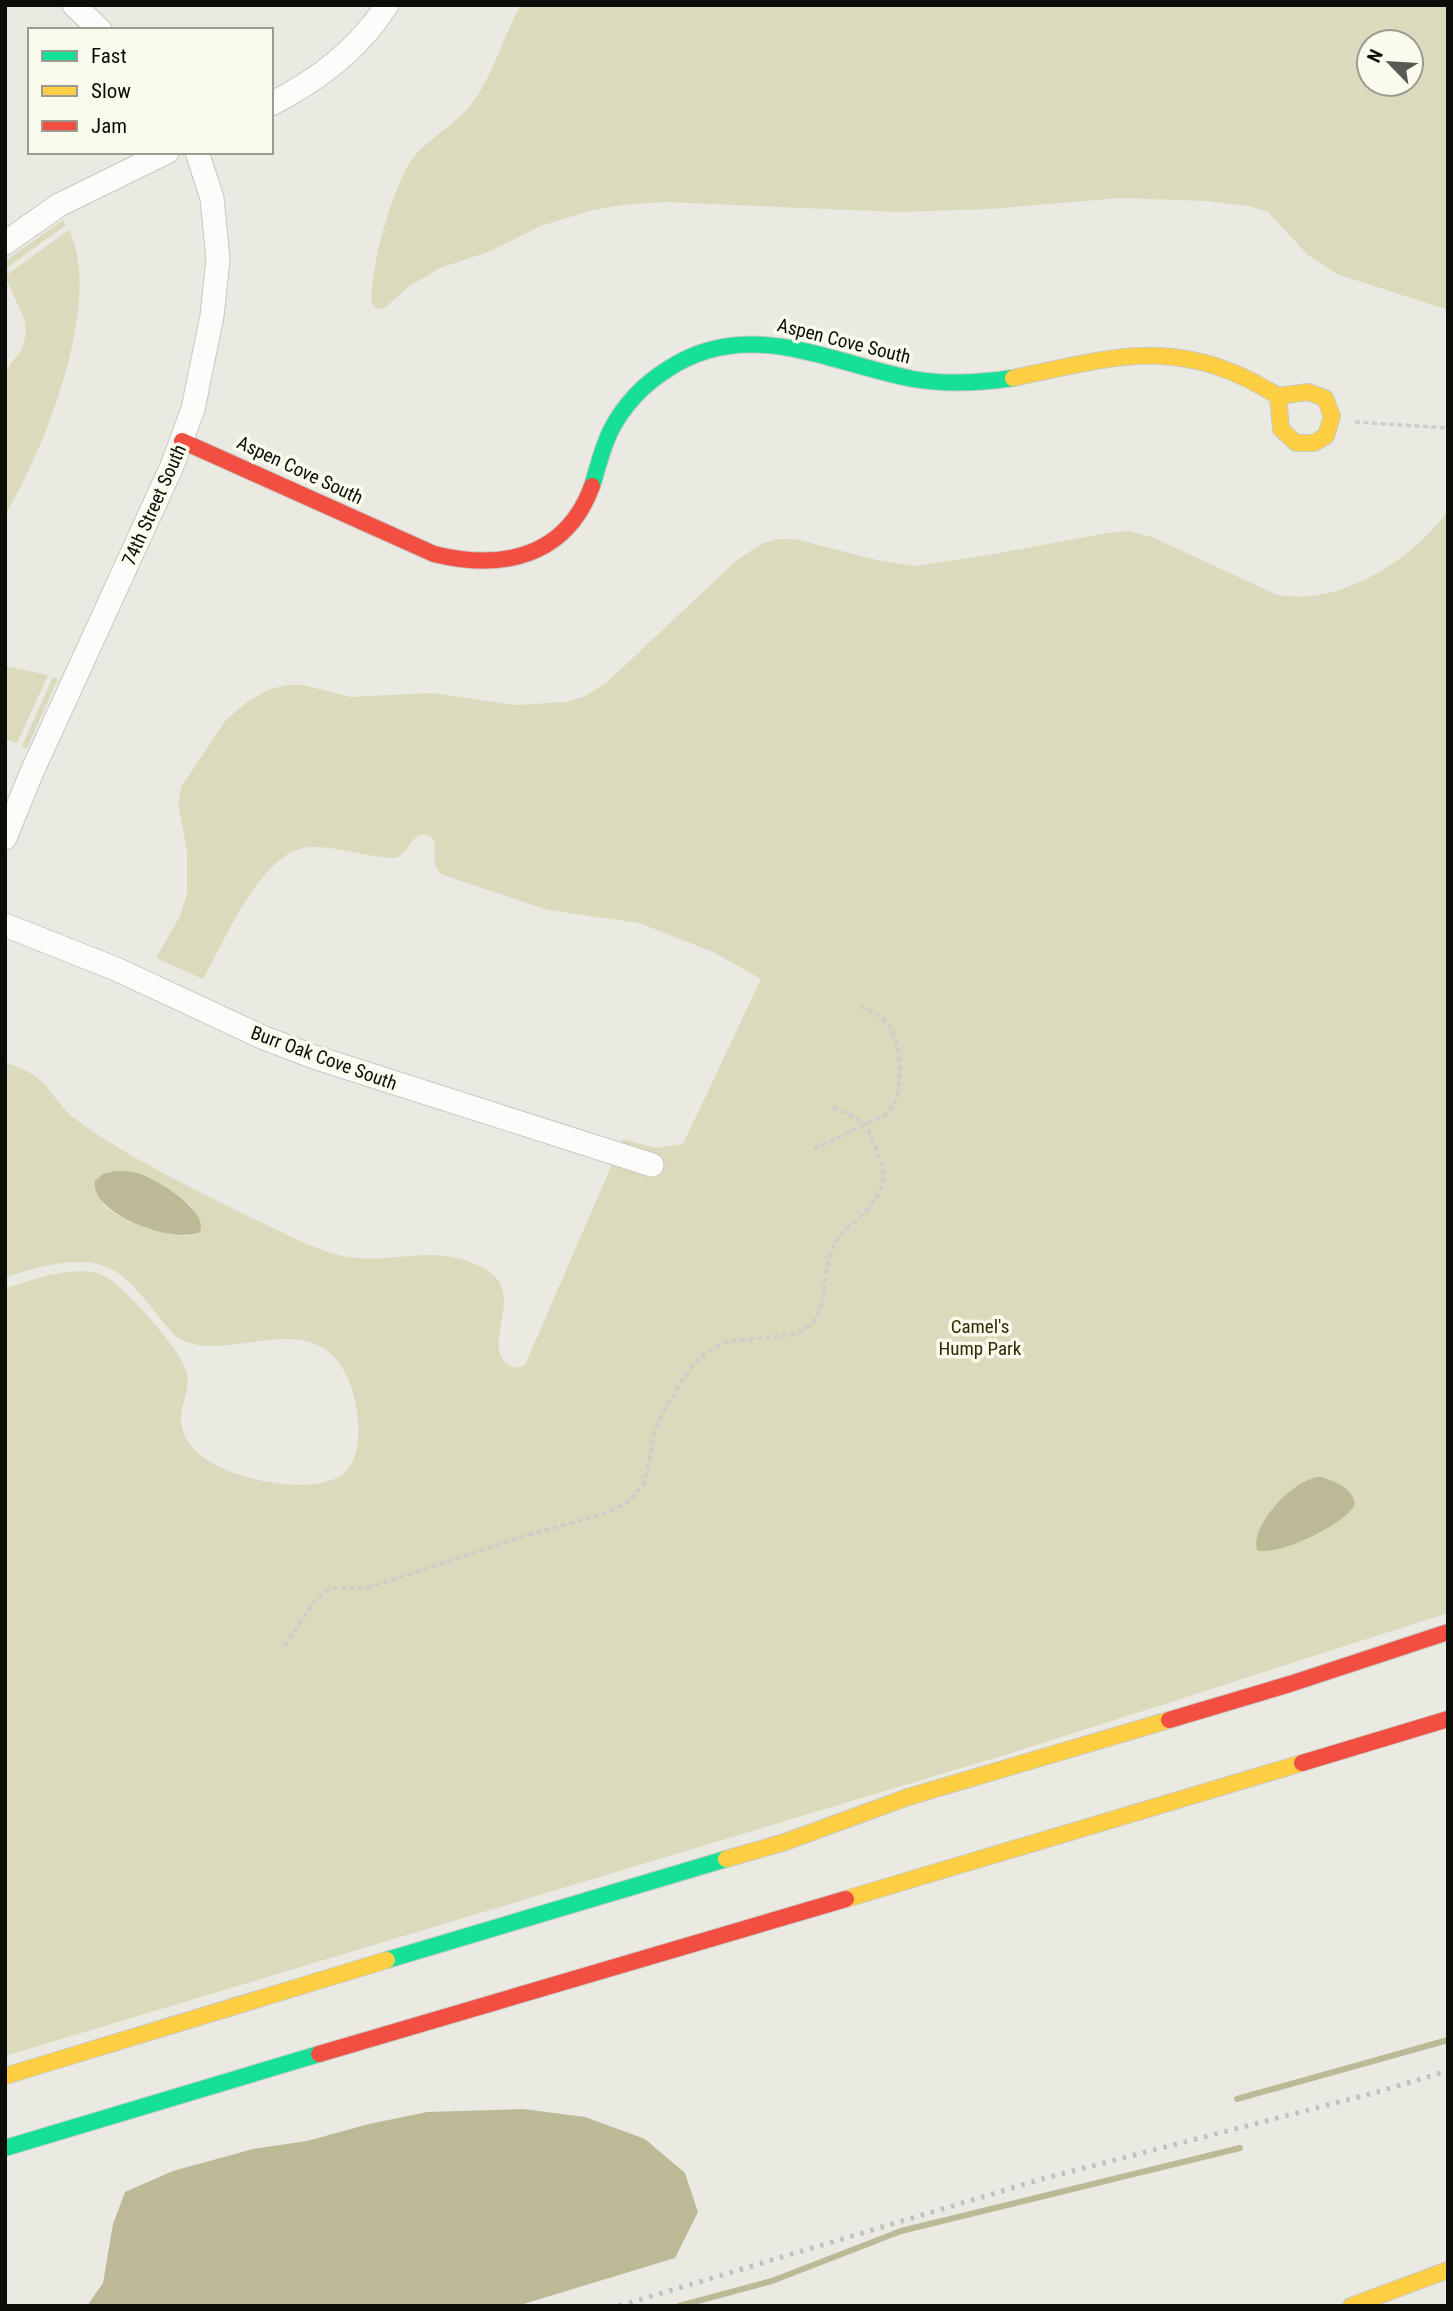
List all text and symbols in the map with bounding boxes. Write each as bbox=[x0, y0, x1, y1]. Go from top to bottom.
legend bbox=[28, 28, 273, 154]
north arrow bbox=[1355, 28, 1425, 98]
text: Fast bbox=[91, 44, 127, 68]
text: N bbox=[1362, 46, 1388, 66]
text: Slow bbox=[91, 79, 131, 103]
text: Jam bbox=[91, 114, 127, 138]
street label: Aspen Cove South bbox=[775, 313, 913, 369]
street label: Aspen Cove South bbox=[233, 431, 367, 509]
street label: 74th Street South bbox=[117, 441, 191, 569]
street label: Burr Oak Cove South bbox=[248, 1021, 400, 1095]
park label: Camel's Hump Park bbox=[939, 1315, 1022, 1360]

